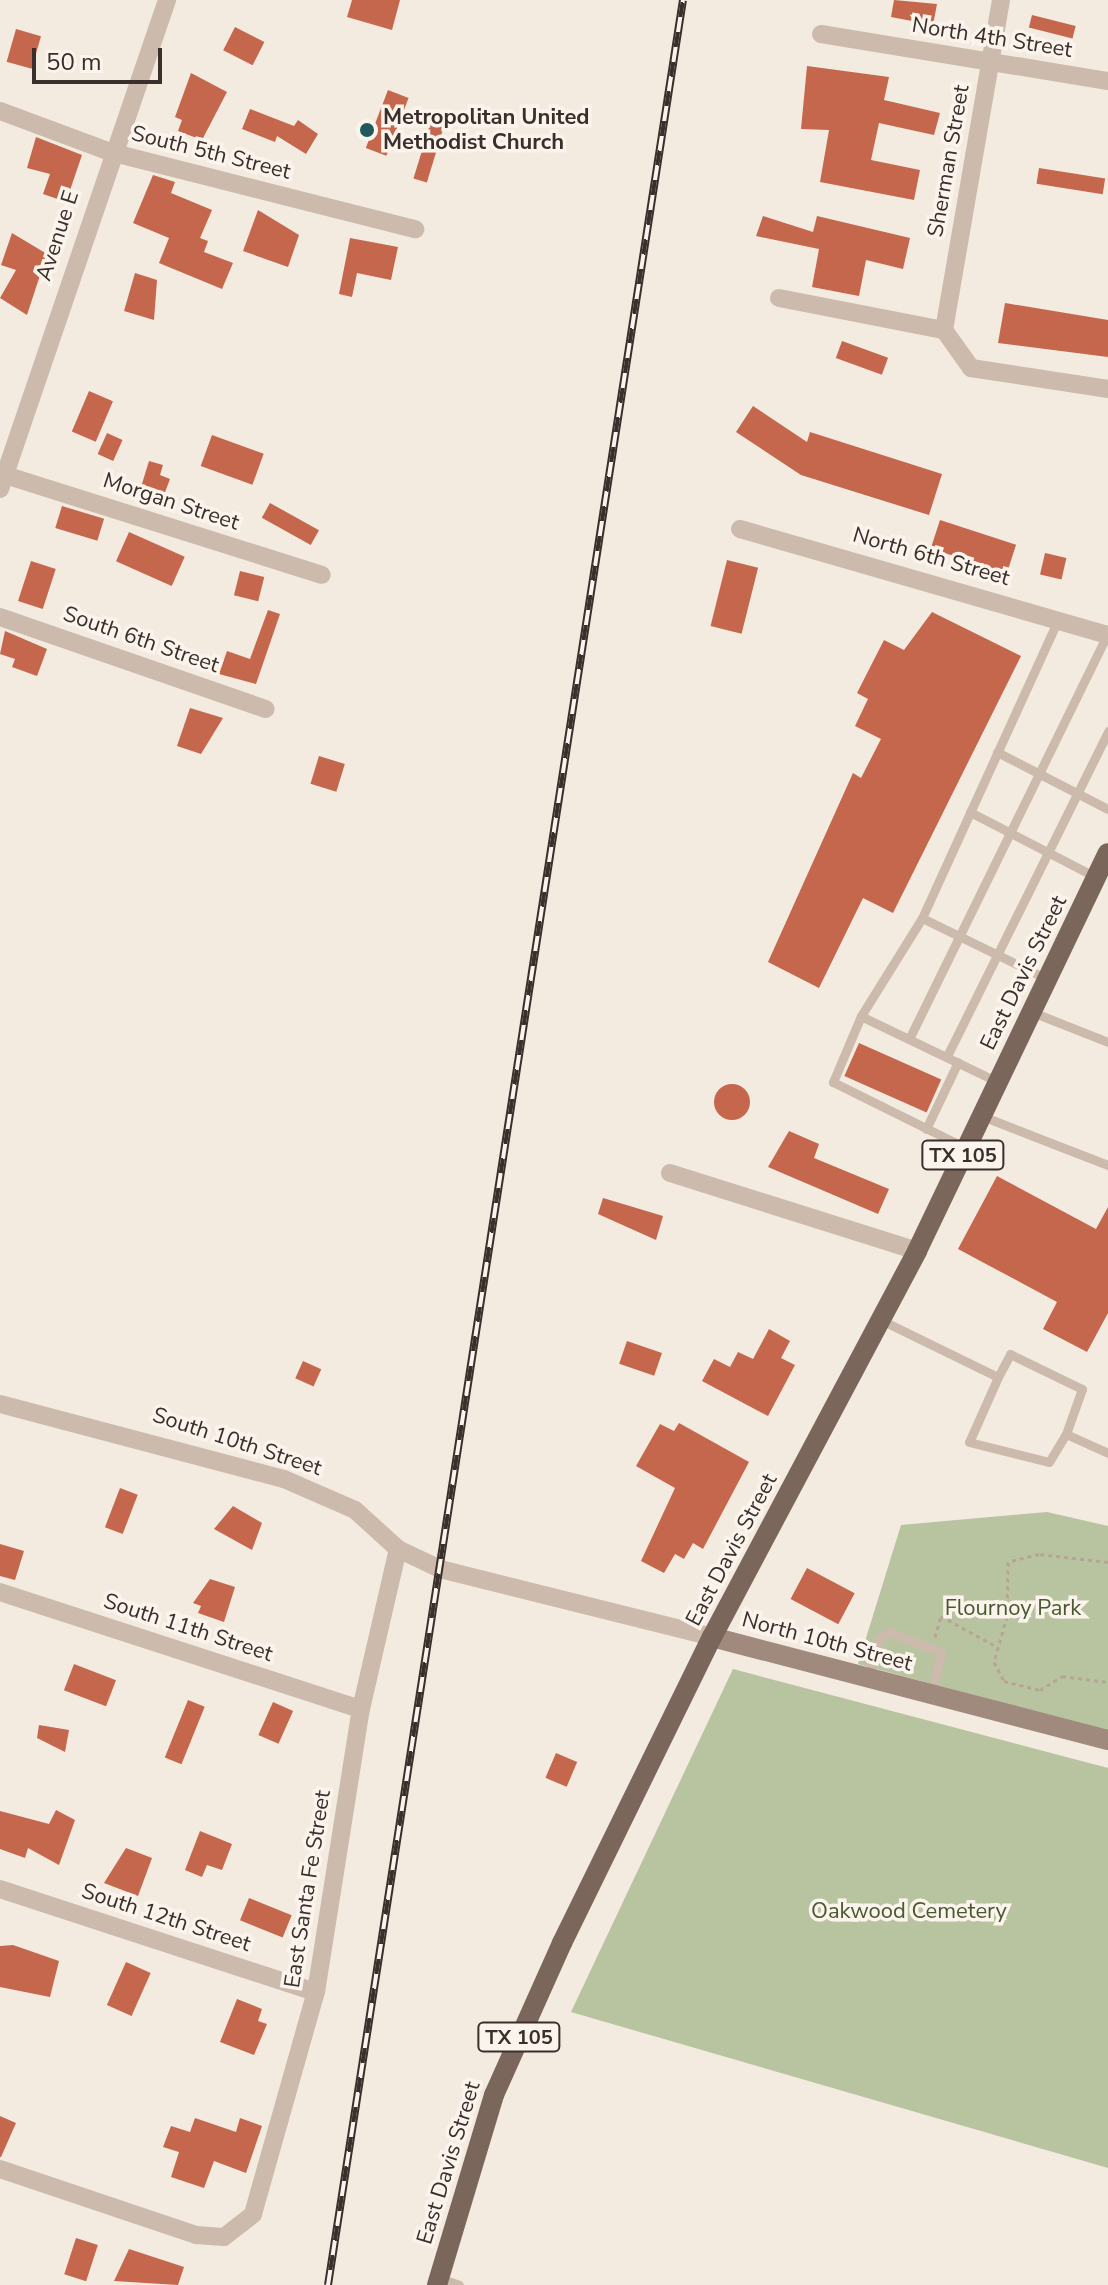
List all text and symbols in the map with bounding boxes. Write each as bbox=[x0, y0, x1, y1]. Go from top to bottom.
street label: North 4th Street bbox=[910, 12, 1074, 64]
scale bar bbox=[36, 32, 166, 82]
text: 50 m bbox=[46, 46, 102, 78]
street label: Sherman Street bbox=[923, 83, 975, 239]
place label: Metropolitan United Methodist Church bbox=[383, 104, 590, 156]
street label: South 5th Street bbox=[129, 120, 293, 186]
marker: Metropolitan United Methodist Church bbox=[358, 121, 376, 139]
street label: Avenue E bbox=[31, 188, 85, 284]
street label: Morgan Street bbox=[100, 468, 242, 536]
street label: North 6th Street bbox=[850, 522, 1012, 592]
street label: South 6th Street bbox=[60, 601, 222, 679]
street label: East Davis Street bbox=[975, 891, 1073, 1055]
road number: TX 105 bbox=[921, 1139, 1005, 1171]
street label: South 10th Street bbox=[149, 1402, 325, 1482]
street label: East Davis Street bbox=[681, 1469, 783, 1631]
street label: South 11th Street bbox=[100, 1588, 276, 1668]
park label: Flournoy Park bbox=[945, 1596, 1081, 1622]
street label: North 10th Street bbox=[739, 1607, 915, 1677]
street label: East Santa Fe Street bbox=[279, 1788, 337, 1990]
street label: South 12th Street bbox=[78, 1878, 254, 1958]
park label: Oakwood Cemetery bbox=[811, 1899, 1007, 1925]
road number: TX 105 bbox=[477, 2021, 561, 2053]
street label: East Davis Street bbox=[412, 2078, 486, 2248]

